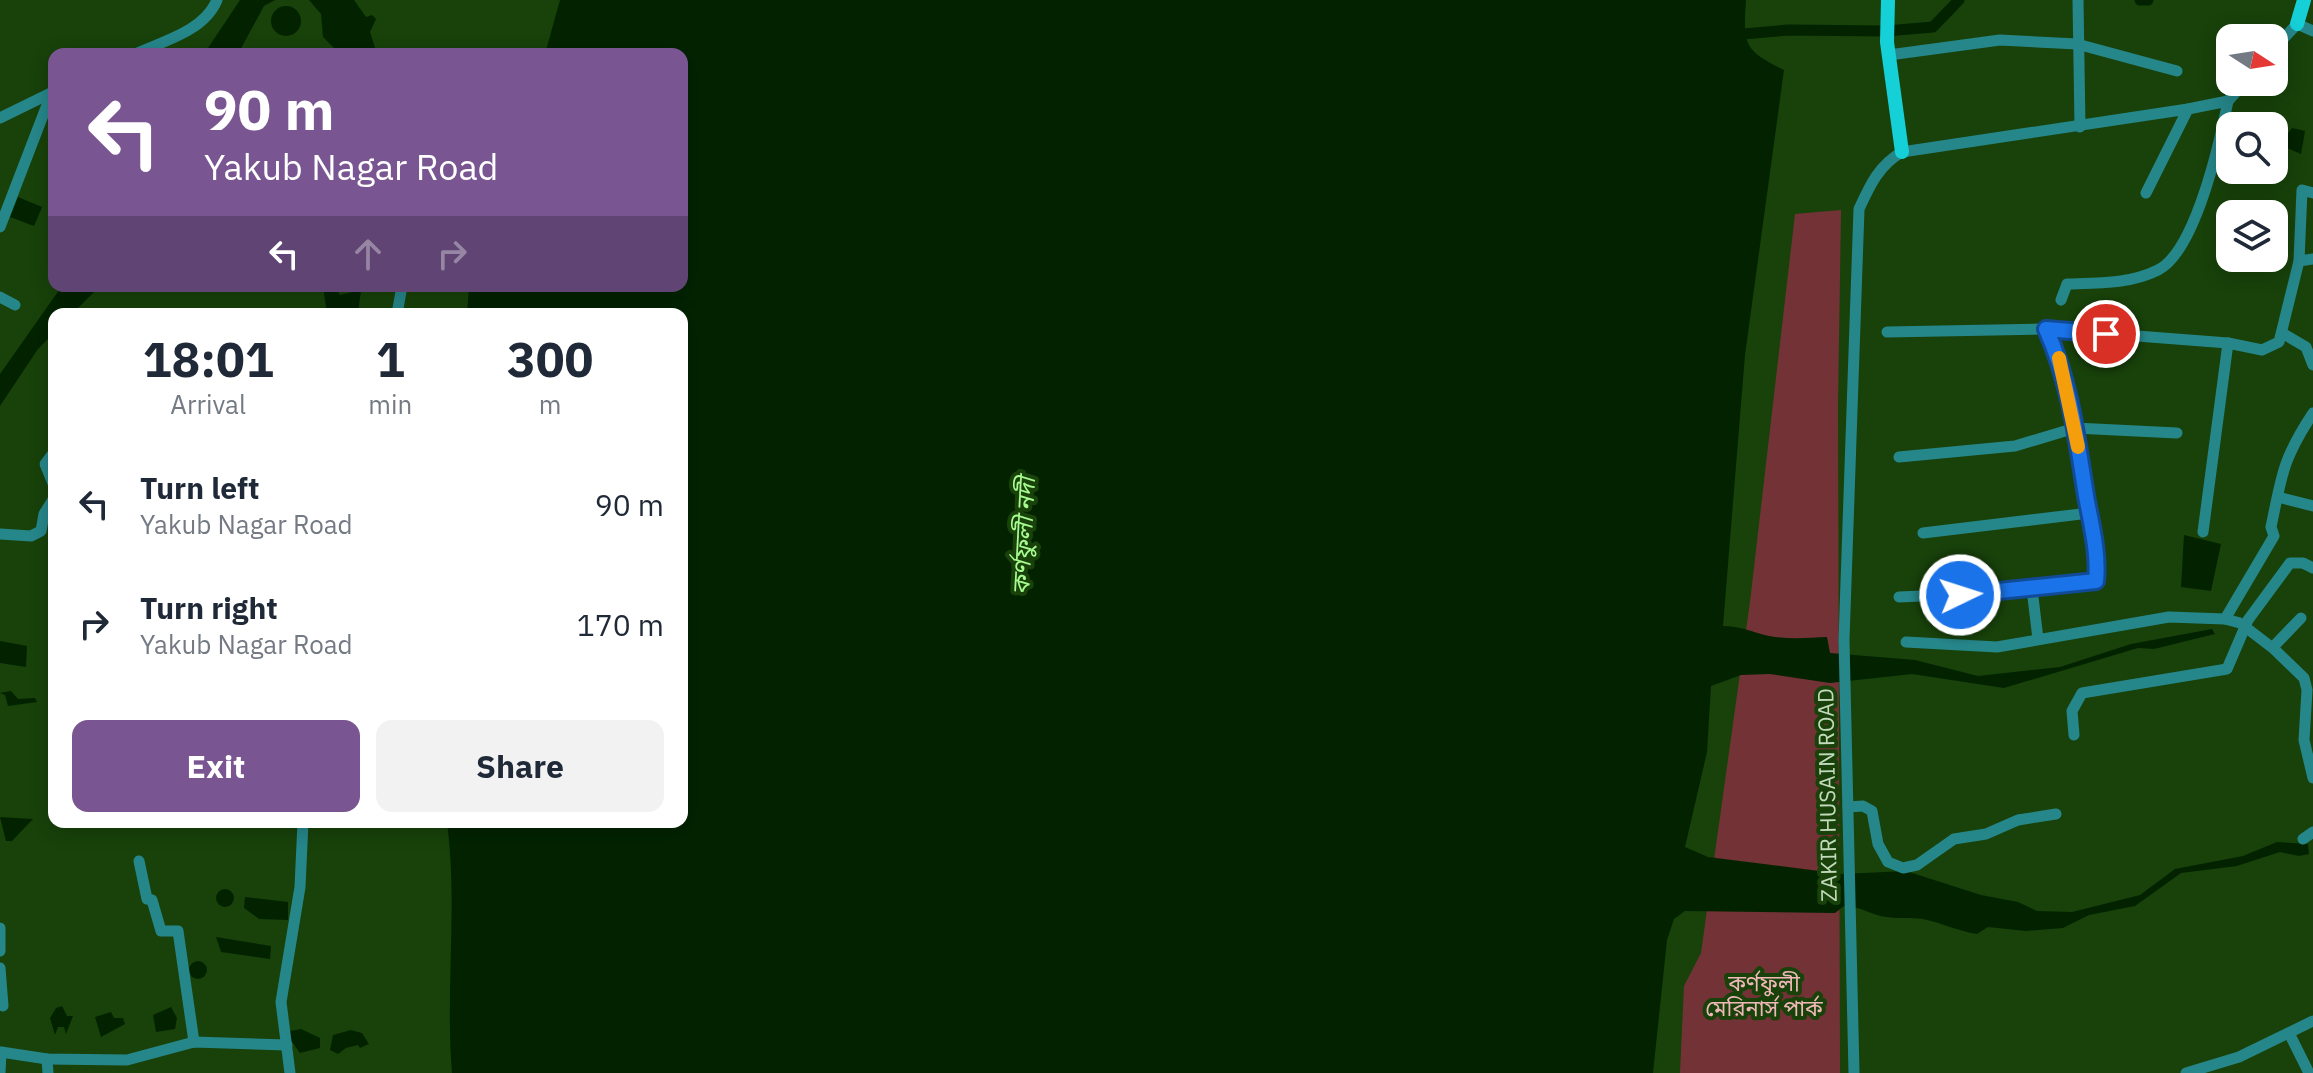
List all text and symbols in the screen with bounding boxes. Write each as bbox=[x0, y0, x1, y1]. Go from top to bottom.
north arrow bbox=[2216, 24, 2288, 96]
map controls bbox=[2216, 24, 2288, 272]
text: 90 m bbox=[204, 73, 334, 145]
icon: left bbox=[72, 80, 176, 184]
button: search bbox=[2216, 112, 2288, 184]
text: Yakub Nagar Road bbox=[204, 143, 498, 190]
button: layers bbox=[2216, 200, 2288, 272]
icon: left bbox=[262, 232, 306, 276]
icon: ahead bbox=[346, 232, 390, 276]
icon: right bbox=[430, 232, 474, 276]
pin bbox=[2072, 300, 2140, 368]
icon: arrive bbox=[2084, 312, 2128, 356]
text: 18:01 bbox=[143, 328, 274, 390]
text: 1 bbox=[376, 328, 405, 390]
text: 300 bbox=[507, 328, 593, 390]
text: Arrival bbox=[170, 387, 246, 421]
text: min bbox=[368, 387, 412, 421]
text: m bbox=[539, 387, 561, 421]
text: Turn left bbox=[140, 468, 259, 507]
water label: কর্ণফুলী নদী bbox=[1004, 472, 1042, 596]
icon: left bbox=[72, 482, 116, 526]
text: 90 m bbox=[595, 485, 664, 524]
text: Yakub Nagar Road bbox=[140, 507, 353, 541]
position arrow bbox=[1918, 553, 2002, 637]
text: Turn right bbox=[140, 588, 278, 627]
icon: right bbox=[72, 602, 116, 646]
text: 170 m bbox=[577, 605, 664, 644]
text: Yakub Nagar Road bbox=[140, 627, 353, 661]
street label: ZAKIR HUSAIN ROAD bbox=[1810, 688, 1843, 902]
button: Exit bbox=[72, 720, 360, 812]
button: Share bbox=[376, 720, 664, 812]
park label: কর্ণফুলী মেরিনার্স পার্ক bbox=[1705, 968, 1823, 1022]

